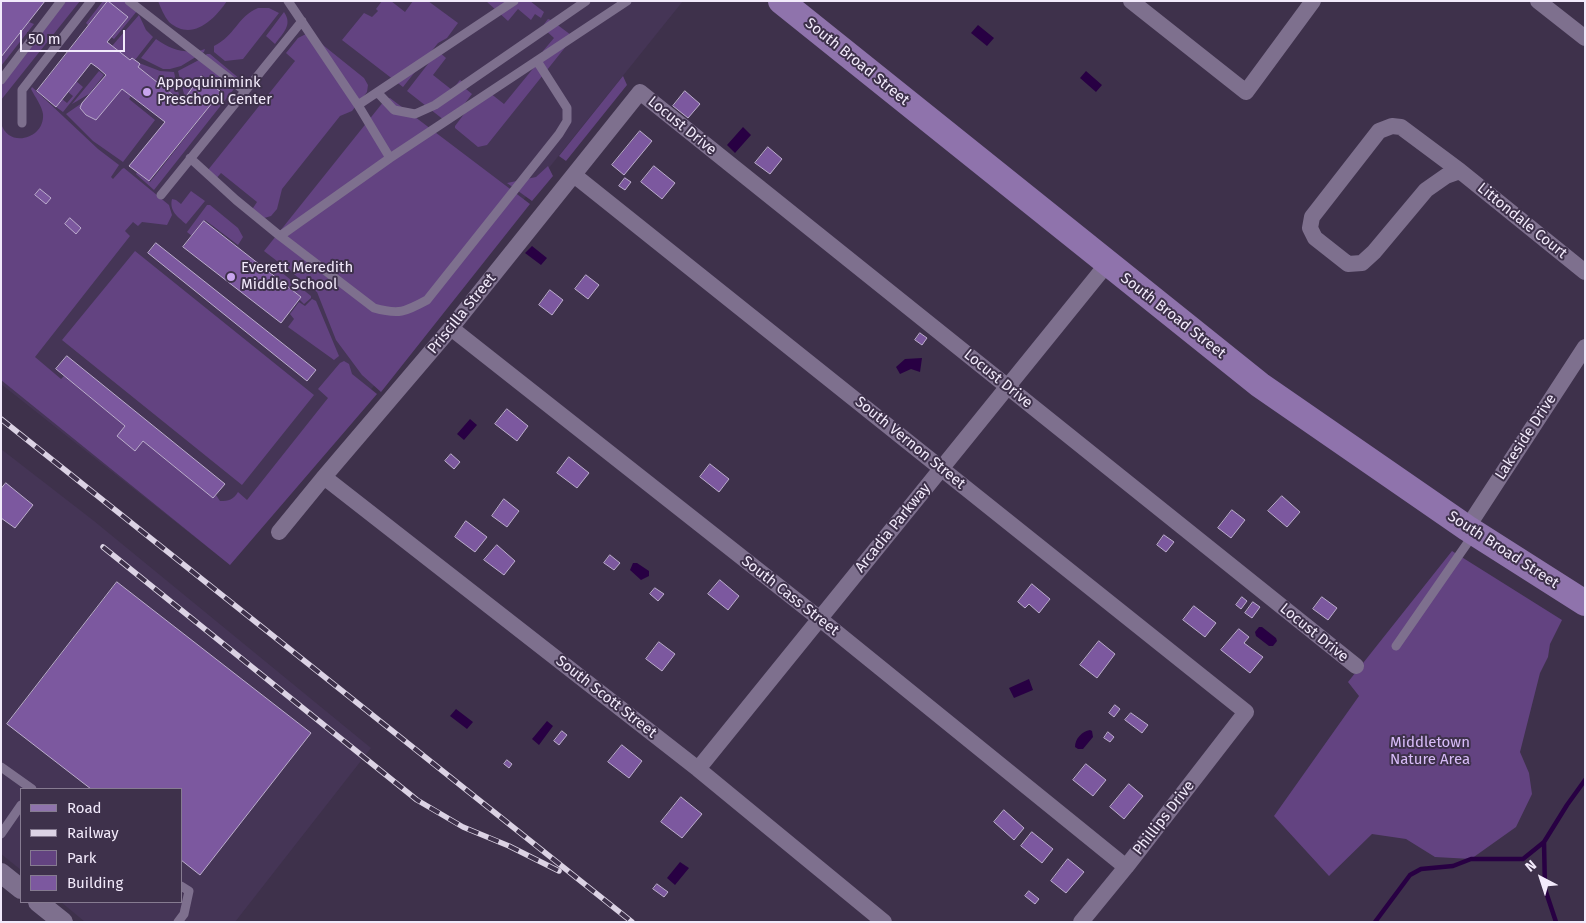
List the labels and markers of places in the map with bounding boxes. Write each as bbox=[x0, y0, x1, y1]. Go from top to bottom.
place label: Appoquinimink Preschool Center bbox=[157, 74, 272, 109]
marker: Appoquinimink Preschool Center bbox=[141, 86, 153, 98]
place label: Everett Meredith Middle School bbox=[241, 259, 353, 294]
marker: Everett Meredith Middle School bbox=[225, 271, 237, 283]

